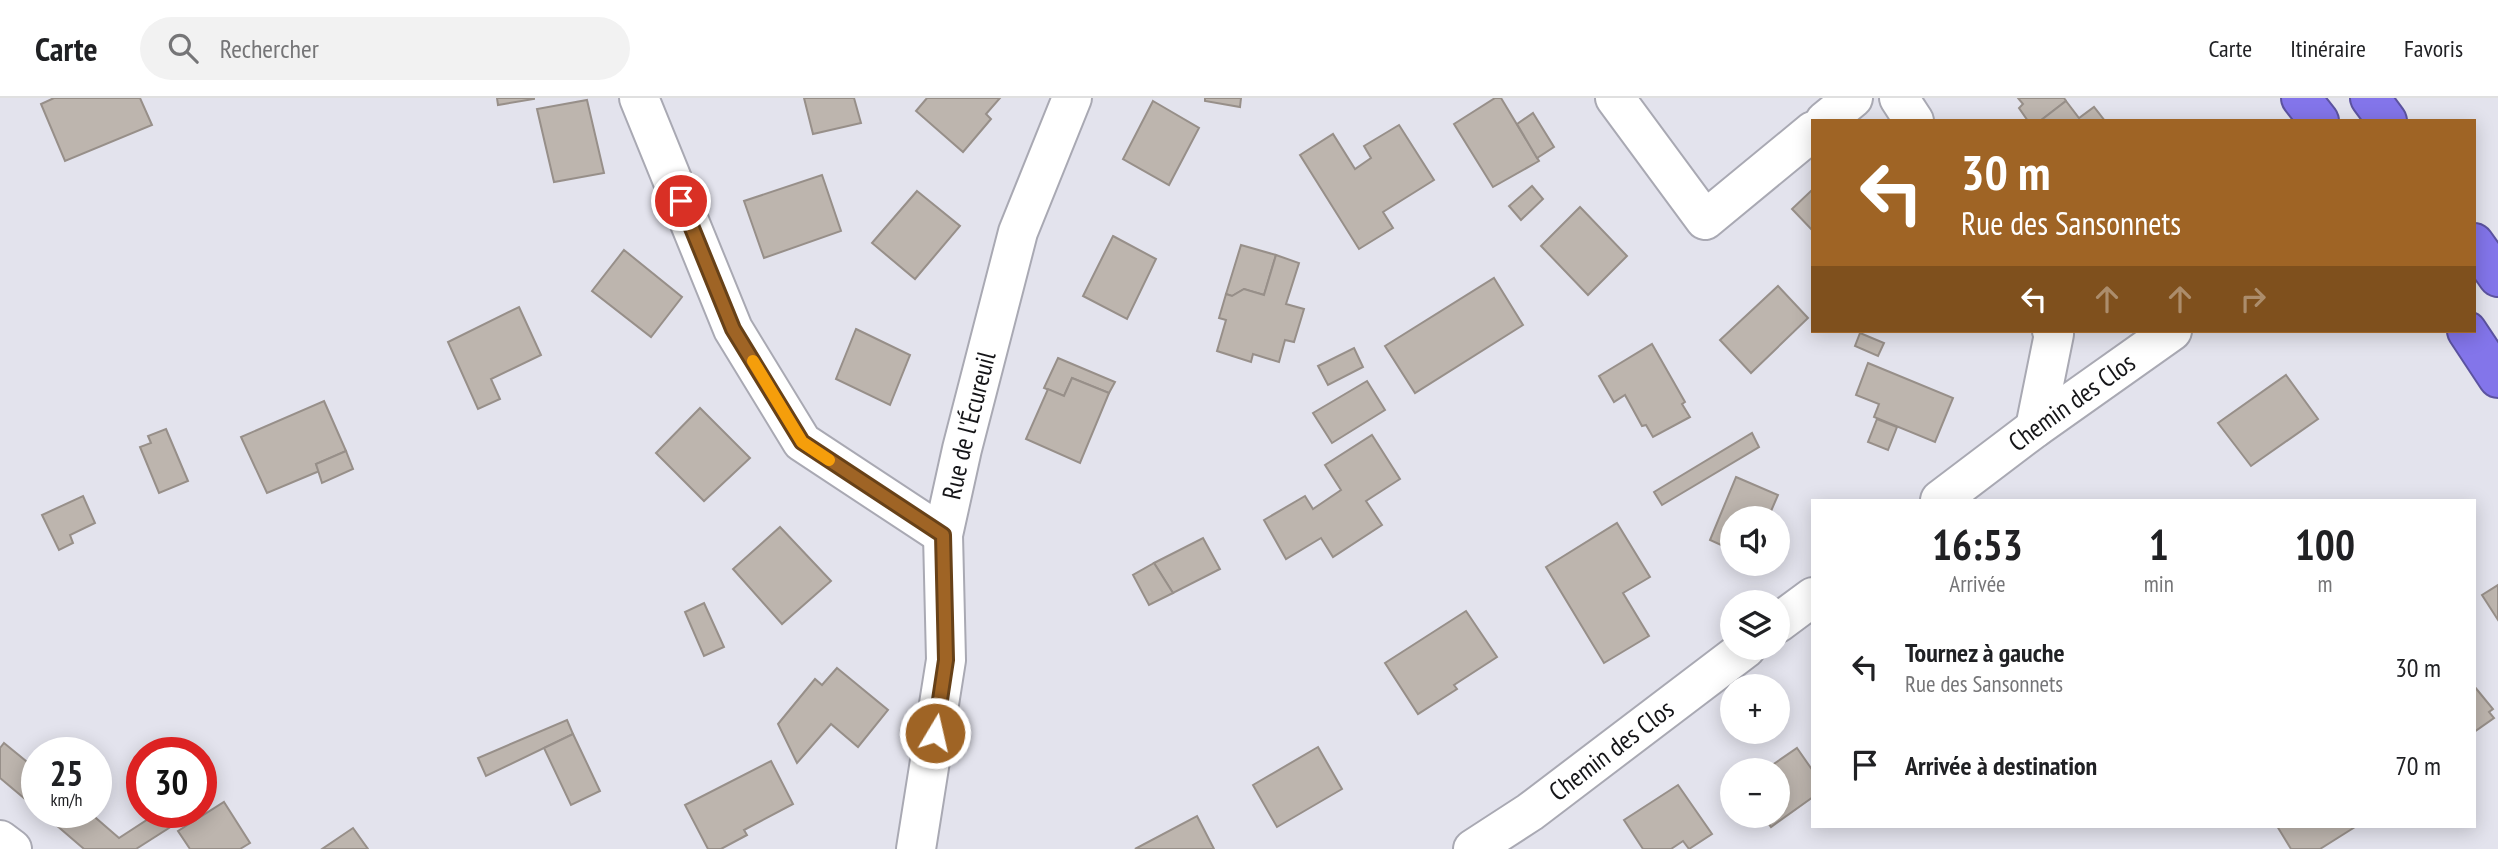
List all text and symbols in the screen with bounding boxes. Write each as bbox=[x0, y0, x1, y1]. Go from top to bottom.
search box bbox=[140, 17, 630, 80]
text: Carte bbox=[35, 27, 98, 70]
icon: search bbox=[164, 29, 202, 67]
text: Rechercher bbox=[220, 32, 319, 65]
text: Carte bbox=[2208, 33, 2252, 64]
text: Itinéraire bbox=[2290, 33, 2366, 64]
text: Favoris bbox=[2404, 33, 2463, 64]
text: 30 m bbox=[1961, 140, 2050, 204]
icon: left bbox=[1846, 147, 1937, 238]
pin bbox=[651, 171, 711, 231]
icon: arrive bbox=[662, 182, 700, 220]
text: Rue des Sansonnets bbox=[1961, 202, 2181, 244]
icon: left bbox=[2015, 280, 2053, 318]
icon: ahead bbox=[2088, 280, 2126, 318]
icon: ahead bbox=[2161, 280, 2199, 318]
icon: right bbox=[2234, 280, 2272, 318]
street label: Chemin des Clos bbox=[2001, 345, 2141, 458]
street label: Rue de l'Écureuil bbox=[934, 348, 1002, 502]
map controls bbox=[1720, 506, 1790, 828]
button: sound bbox=[1720, 506, 1790, 576]
text: 16:53 bbox=[1932, 517, 2023, 572]
text: 1 bbox=[2149, 517, 2169, 572]
text: 100 bbox=[2295, 517, 2355, 572]
text: Arrivée bbox=[1949, 569, 2005, 598]
text: min bbox=[2144, 569, 2174, 598]
text: m bbox=[2317, 569, 2332, 598]
button: layers bbox=[1720, 590, 1790, 660]
text: Tournez à gauche bbox=[1905, 636, 2065, 669]
icon: left bbox=[1846, 648, 1884, 686]
text: 30 m bbox=[2395, 651, 2441, 684]
text: Rue des Sansonnets bbox=[1905, 669, 2063, 698]
button: + bbox=[1720, 674, 1790, 744]
street label: Chemin des Clos bbox=[1542, 692, 1680, 808]
position arrow bbox=[898, 696, 972, 770]
speed limit sign: 30 bbox=[126, 737, 217, 828]
icon: arrive bbox=[1846, 746, 1884, 784]
text: Arrivée à destination bbox=[1905, 749, 2097, 782]
text: 70 m bbox=[2395, 749, 2441, 782]
text: 25 bbox=[50, 750, 83, 796]
button: − bbox=[1720, 758, 1790, 828]
text: km/h bbox=[51, 788, 82, 811]

